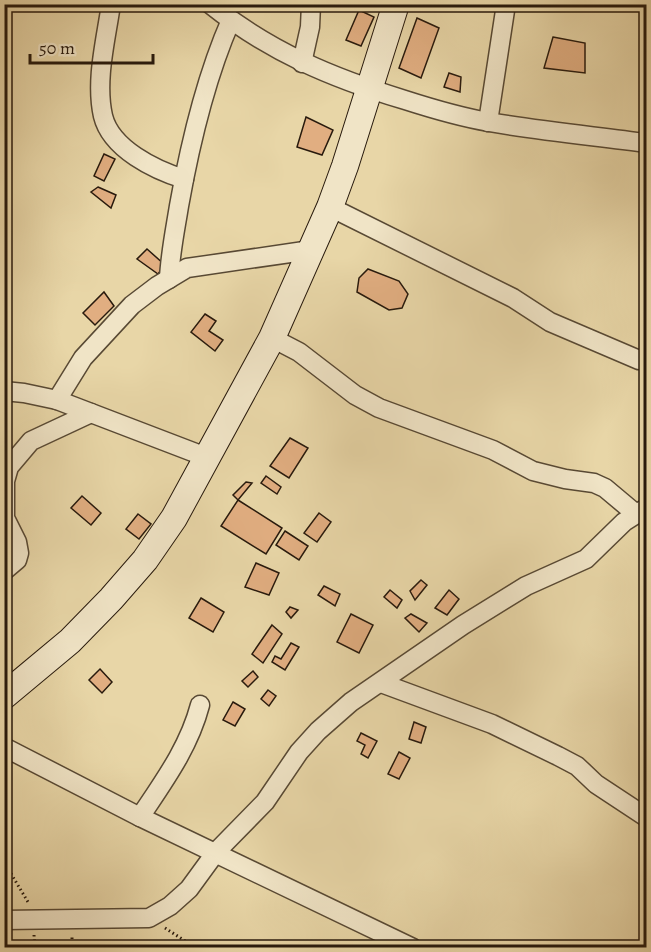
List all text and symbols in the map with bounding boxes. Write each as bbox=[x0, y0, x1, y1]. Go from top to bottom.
scale bar bbox=[30, 27, 153, 65]
text: 50 m bbox=[39, 36, 75, 60]

